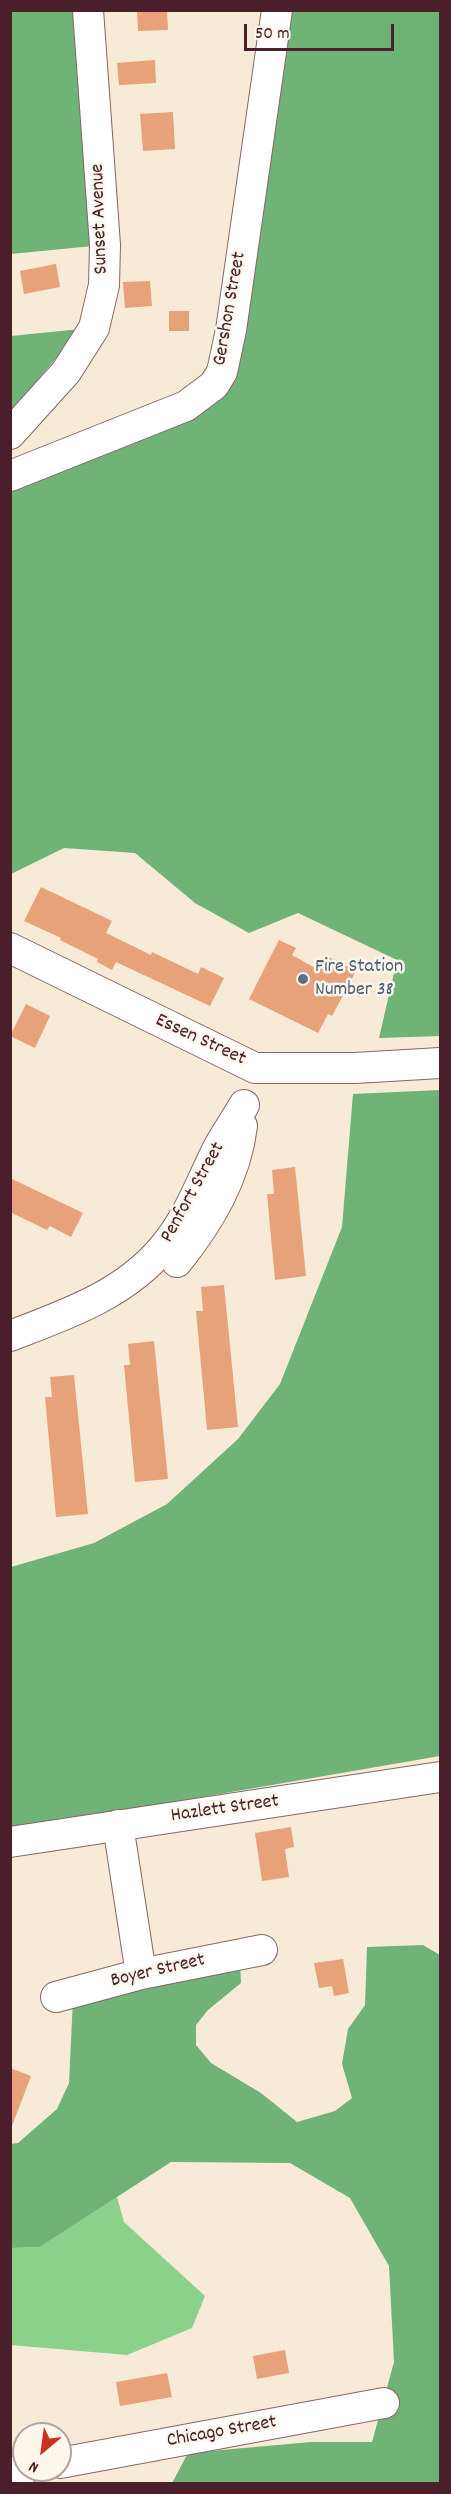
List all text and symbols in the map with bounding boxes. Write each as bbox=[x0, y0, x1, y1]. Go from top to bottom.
scale bar bbox=[247, 12, 397, 50]
text: 50 m bbox=[255, 22, 290, 47]
street label: Sunset Avenue bbox=[87, 163, 115, 275]
street label: Gershon Street bbox=[209, 250, 253, 368]
place label: Fire Station Number 38 bbox=[315, 956, 403, 1003]
marker: Fire Station Number 38 bbox=[296, 972, 310, 986]
street label: Essen Street bbox=[151, 1010, 249, 1072]
street label: Penfort Street bbox=[157, 1139, 231, 1247]
street label: Hazlett Street bbox=[169, 1791, 281, 1829]
street label: Boyer Street bbox=[109, 1950, 207, 1994]
street label: Chicago Street bbox=[165, 2412, 279, 2454]
north arrow bbox=[12, 2422, 72, 2482]
text: N bbox=[25, 2454, 43, 2478]

